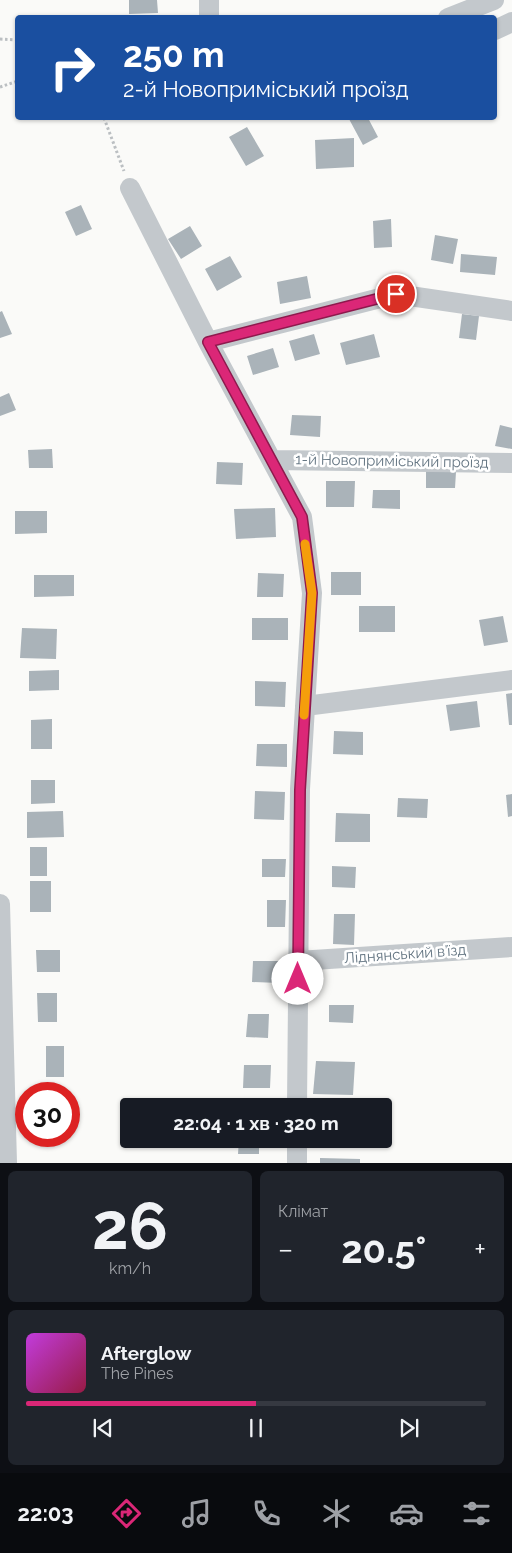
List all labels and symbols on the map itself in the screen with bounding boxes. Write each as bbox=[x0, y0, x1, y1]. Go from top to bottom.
pin bbox=[375, 273, 417, 315]
street label: 1-й Новоприміський проїзд bbox=[295, 450, 489, 472]
street label: Ліднянський в’їзд bbox=[343, 941, 467, 967]
position arrow bbox=[271, 952, 323, 1004]
speed limit sign: 30 bbox=[15, 1082, 80, 1147]

